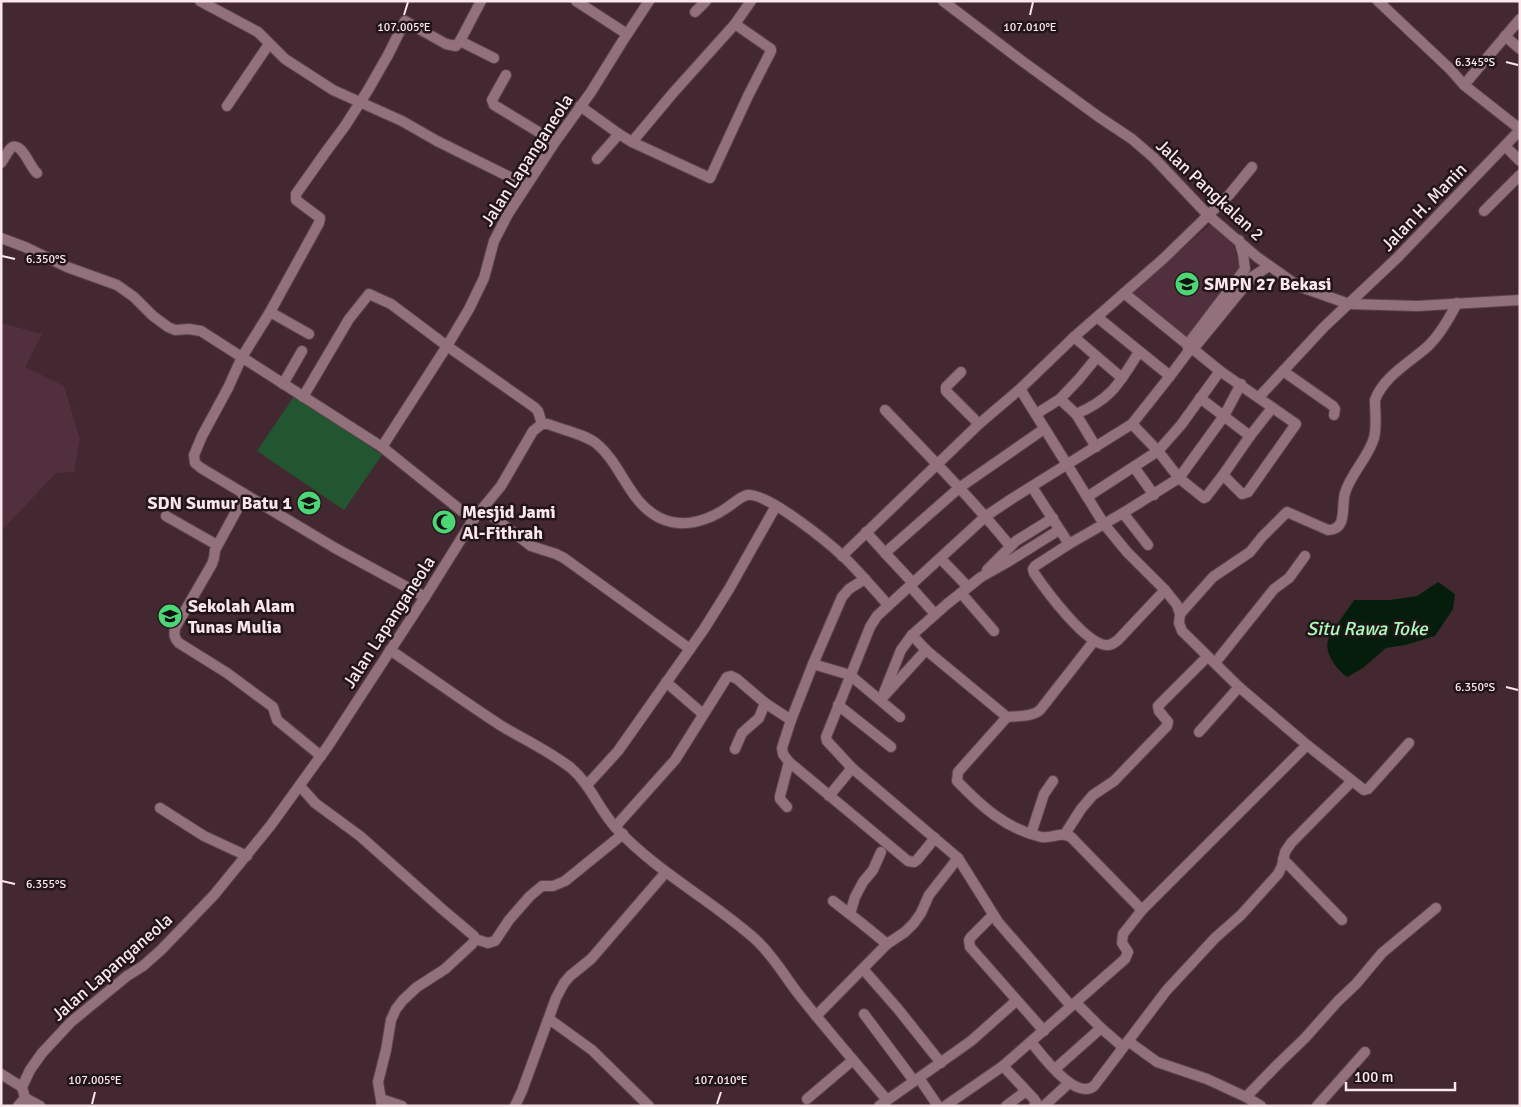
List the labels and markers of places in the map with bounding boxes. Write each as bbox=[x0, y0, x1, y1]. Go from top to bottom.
school or university icon: SMPN 27 Bekasi bbox=[1174, 271, 1200, 297]
place label: SMPN 27 Bekasi bbox=[1204, 273, 1331, 295]
school or university icon: SDN Sumur Batu 1 bbox=[296, 490, 322, 516]
place label: SDN Sumur Batu 1 bbox=[148, 492, 292, 514]
place label: Mesjid Jami Al-Fithrah bbox=[462, 501, 556, 544]
mosque icon: Mesjid Jami Al-Fithrah bbox=[431, 509, 457, 535]
place label: Sekolah Alam Tunas Mulia bbox=[188, 595, 295, 638]
school or university icon: Sekolah Alam Tunas Mulia bbox=[157, 603, 183, 629]

